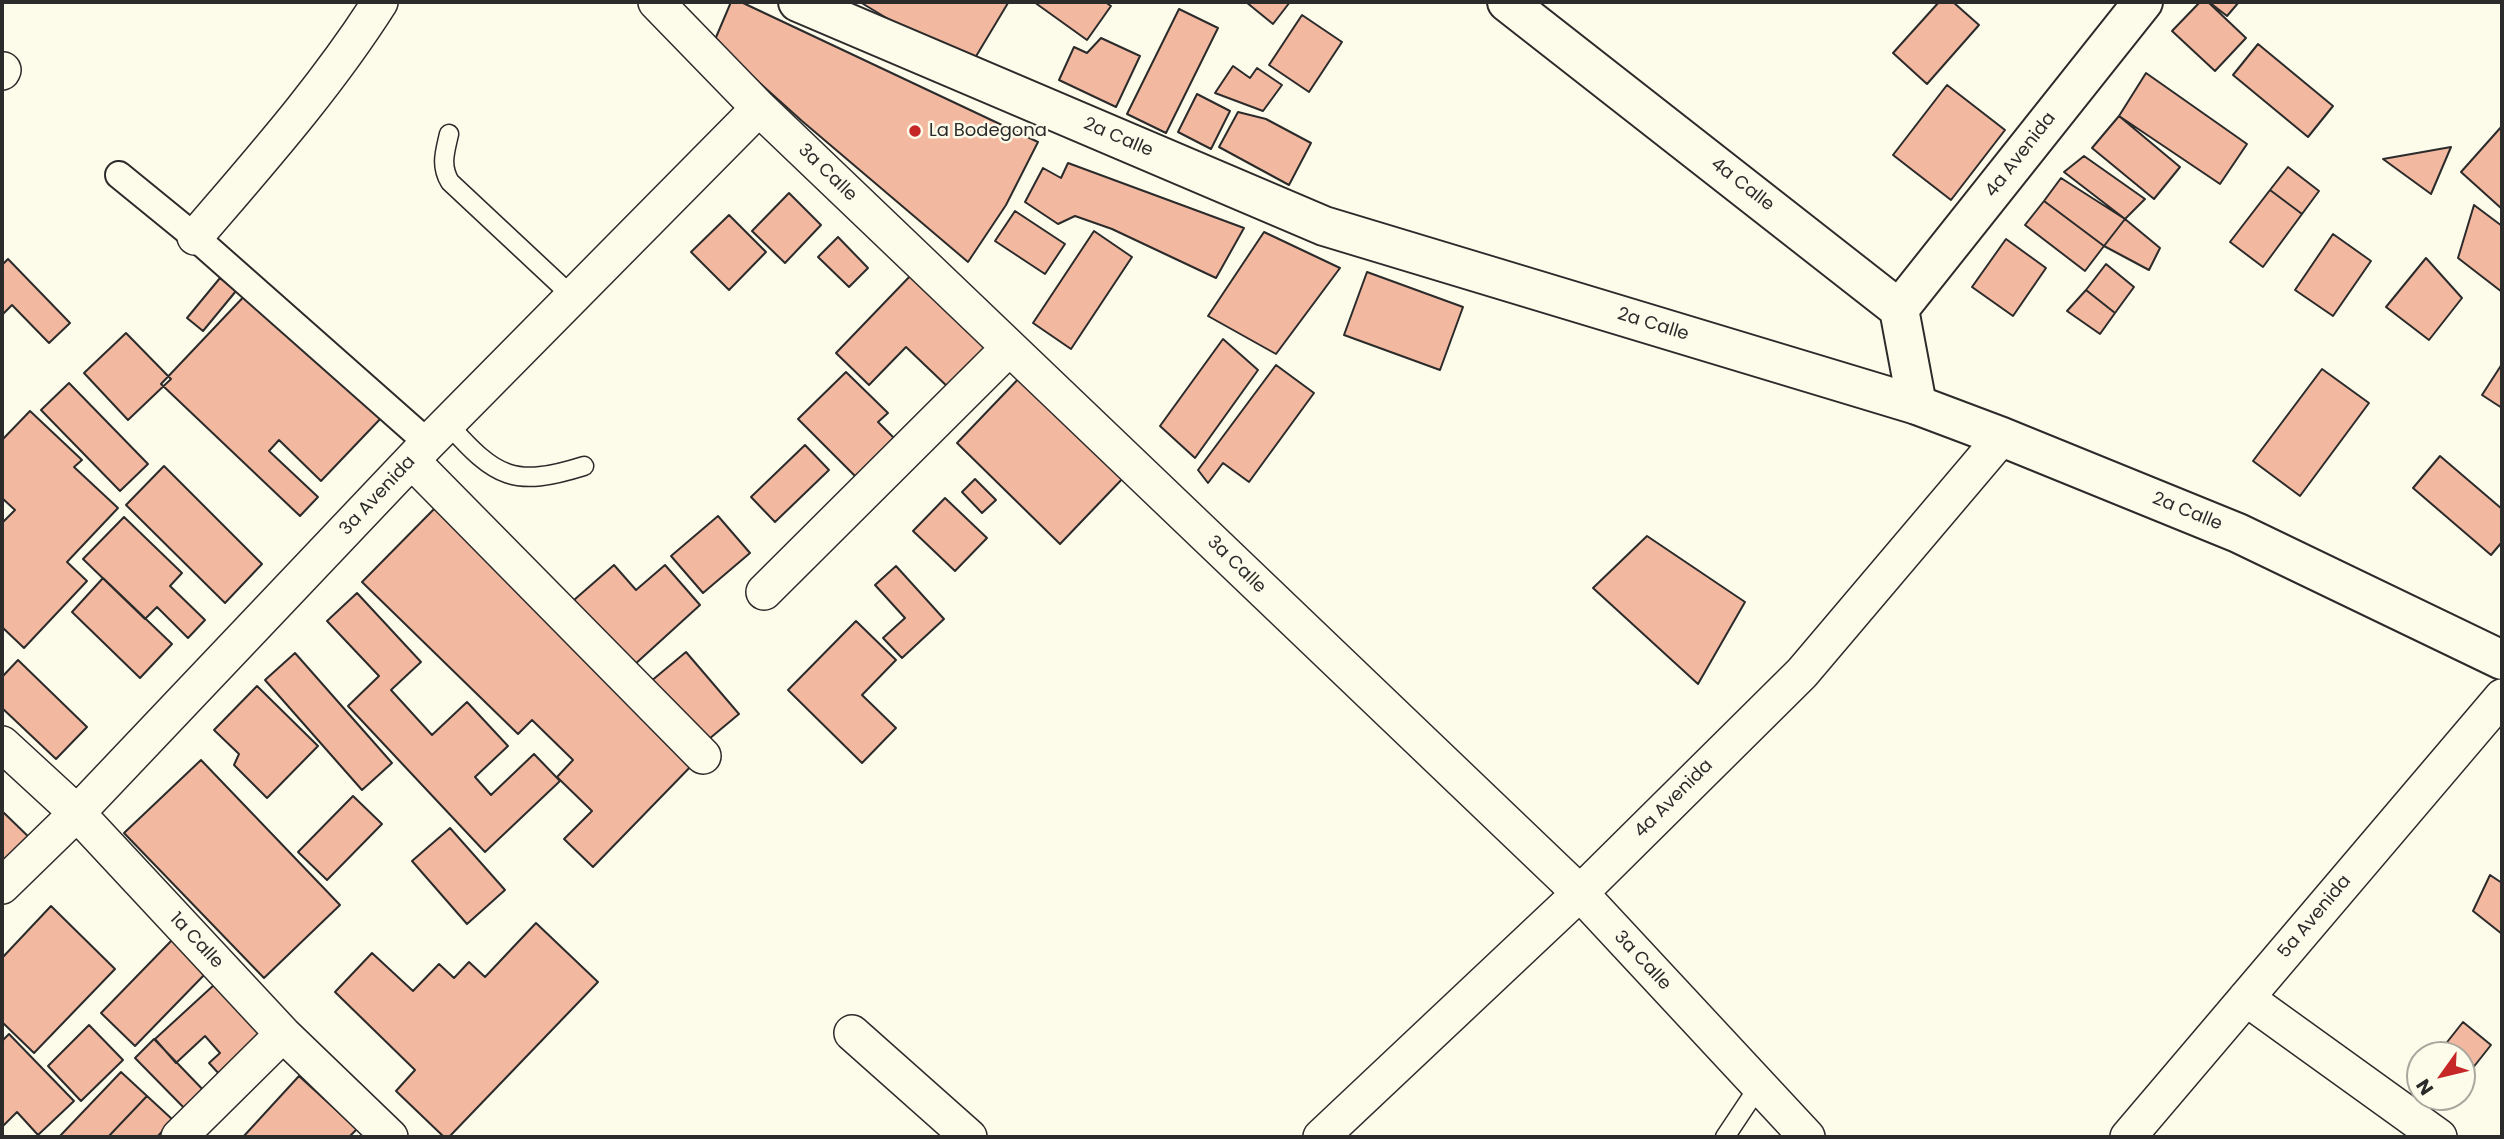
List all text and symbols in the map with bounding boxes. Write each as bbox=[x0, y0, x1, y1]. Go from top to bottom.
street label: 4a Avenida bbox=[1981, 108, 2061, 202]
street label: 2a Calle bbox=[1080, 114, 1156, 162]
place label: La Bodegona bbox=[929, 120, 1047, 142]
marker: La Bodegona bbox=[907, 123, 923, 139]
street label: 3a Calle bbox=[793, 140, 861, 206]
street label: 4a Calle bbox=[1706, 154, 1778, 216]
street label: 2a Calle bbox=[1615, 304, 1691, 346]
street label: 3a Avenida bbox=[336, 452, 420, 540]
street label: 2a Calle bbox=[2149, 488, 2225, 536]
street label: 3a Calle bbox=[1202, 532, 1270, 598]
street label: 4a Avenida bbox=[1630, 755, 1718, 843]
street label: 5a Avenida bbox=[2274, 871, 2356, 963]
street label: 1a Calle bbox=[165, 908, 227, 974]
street label: 3a Calle bbox=[1609, 927, 1675, 995]
north arrow bbox=[2406, 1041, 2476, 1111]
text: N bbox=[2410, 1073, 2440, 1100]

